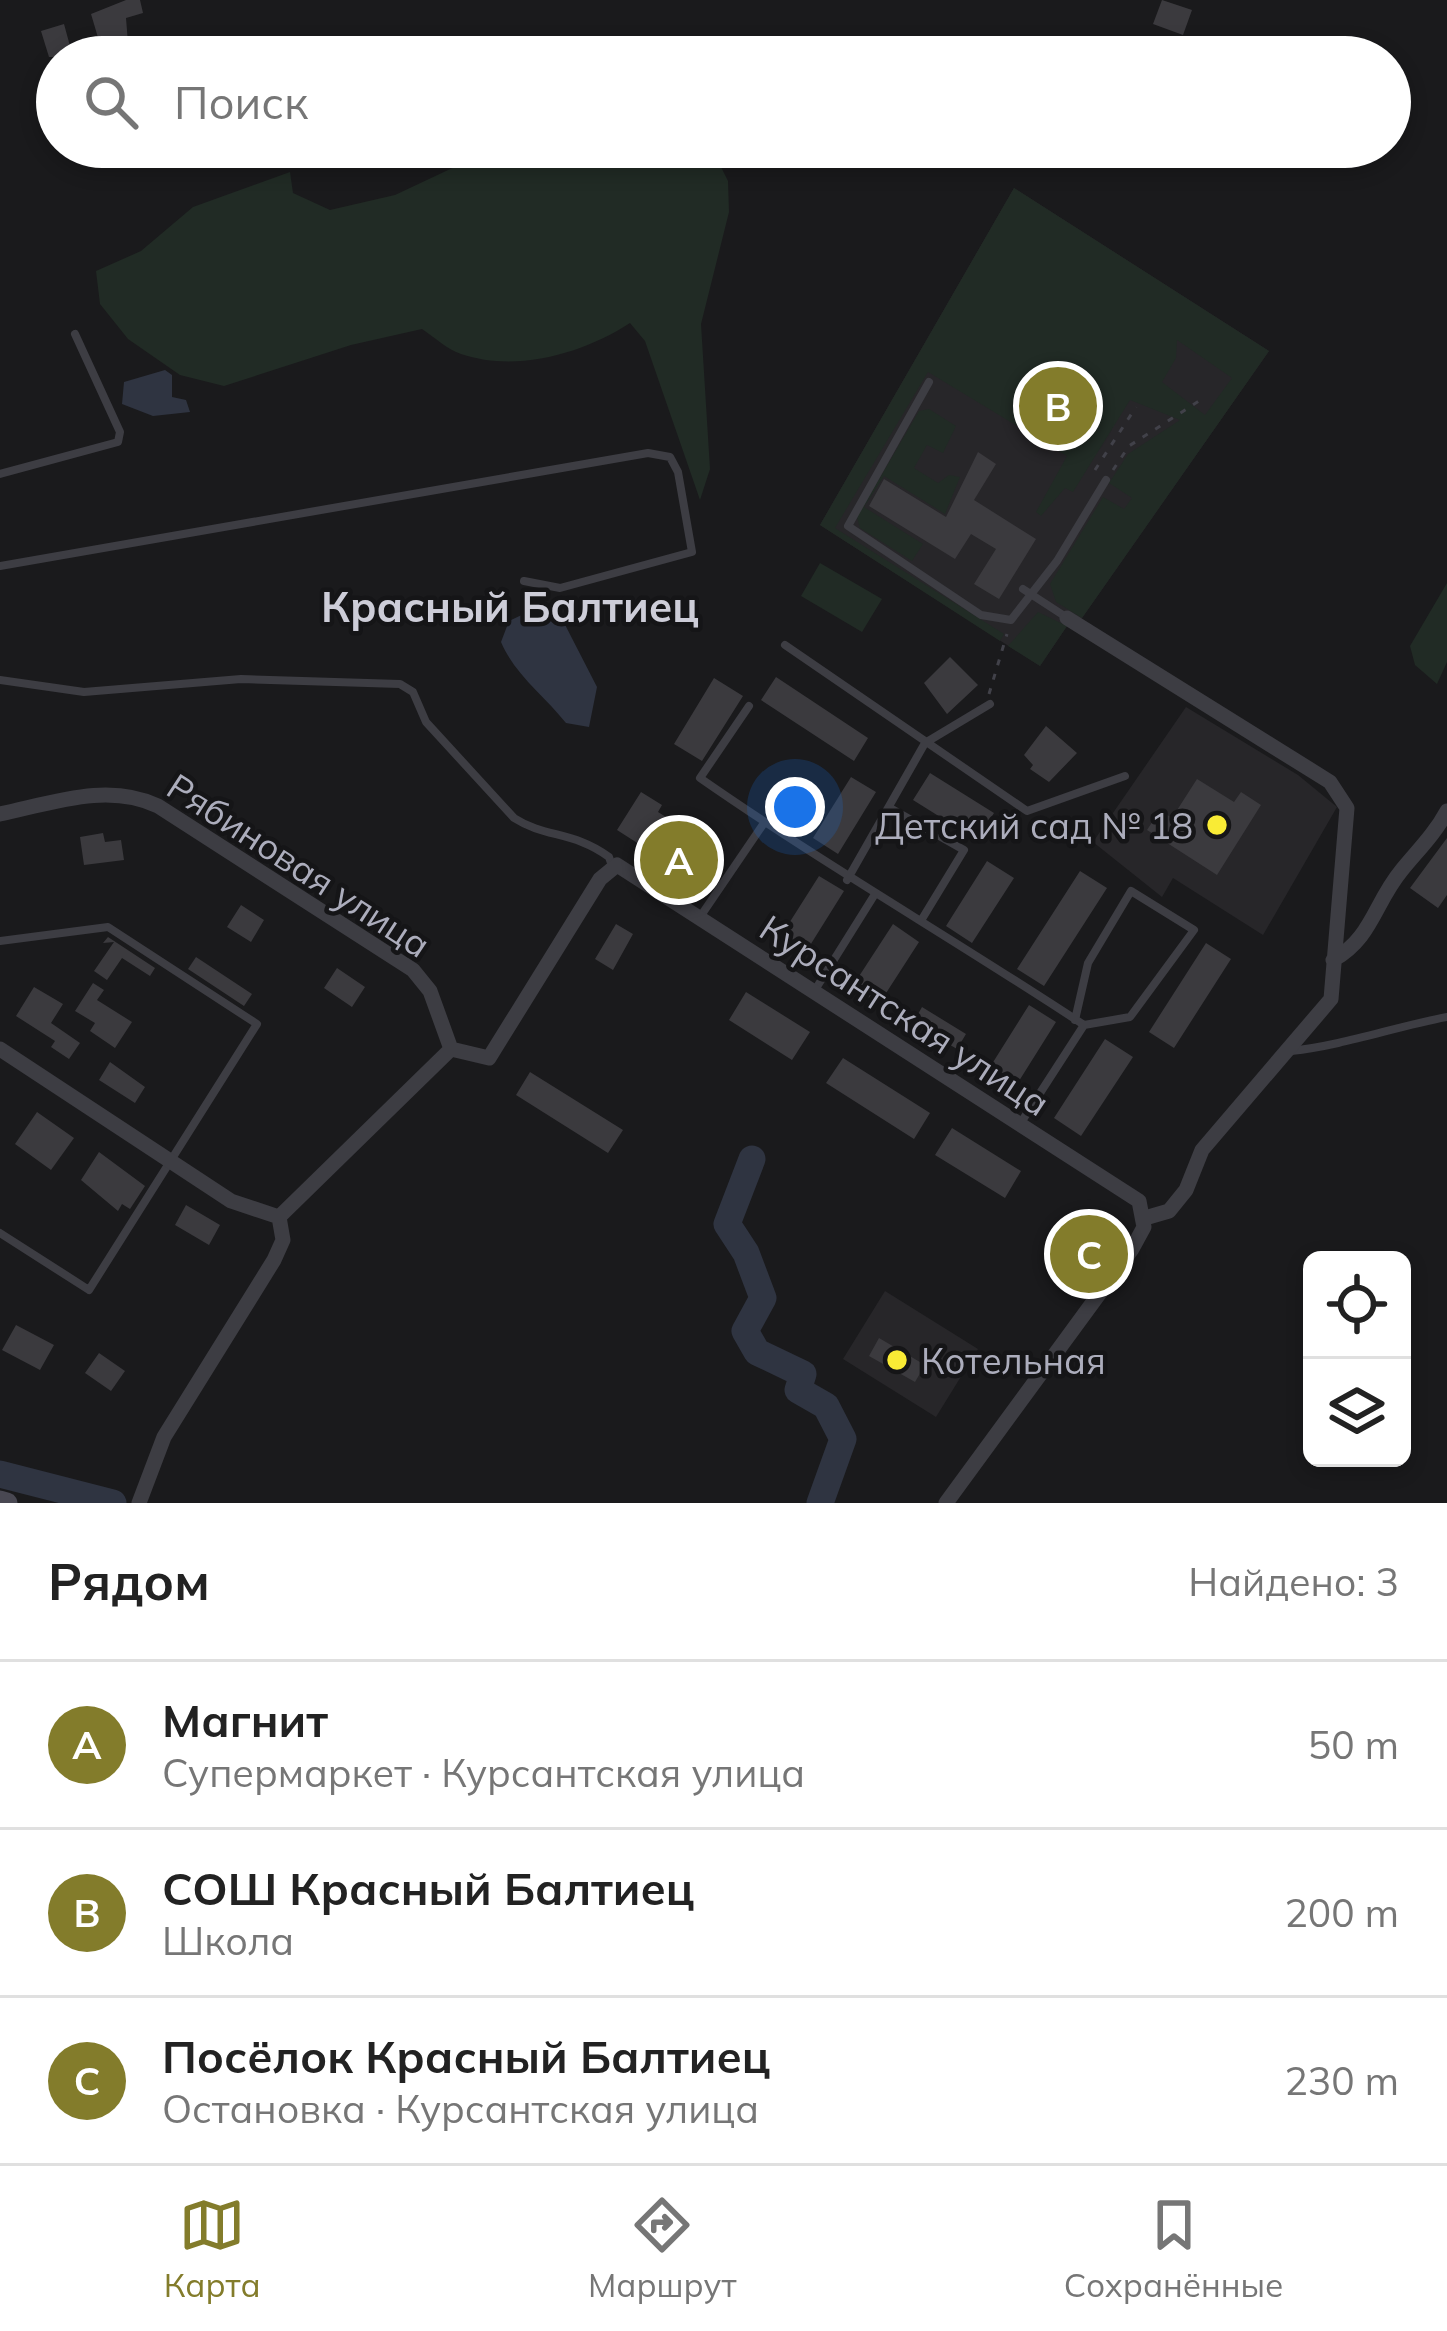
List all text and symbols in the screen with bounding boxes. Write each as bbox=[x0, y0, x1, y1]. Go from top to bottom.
search box bbox=[36, 36, 1411, 168]
icon: search bbox=[78, 69, 144, 135]
text: Поиск bbox=[174, 74, 308, 130]
pin: B bbox=[1019, 361, 1097, 451]
district label: Красный Балтиец bbox=[321, 580, 699, 633]
street label: Рябиновая улица bbox=[159, 763, 439, 967]
your location bbox=[765, 777, 825, 837]
place label: Детский сад № 18 bbox=[875, 803, 1193, 848]
marker: Детский сад № 18 bbox=[1204, 812, 1230, 838]
pin: A bbox=[640, 815, 718, 905]
street label: Курсантская улица bbox=[752, 905, 1058, 1125]
pin: C bbox=[1050, 1209, 1128, 1299]
map controls bbox=[1303, 1251, 1411, 1467]
button: locate bbox=[1303, 1251, 1411, 1359]
place label: Котельная bbox=[921, 1338, 1106, 1383]
marker: Котельная bbox=[884, 1347, 910, 1373]
button: layers bbox=[1303, 1359, 1411, 1467]
text: Рядом bbox=[48, 1549, 210, 1613]
text: Найдено: 3 bbox=[1188, 1557, 1399, 1606]
text: Магнит bbox=[162, 1692, 328, 1748]
text: A bbox=[72, 1720, 102, 1769]
text: 50 m bbox=[1308, 1720, 1399, 1769]
text: Супермаркет · Курсантская улица bbox=[162, 1748, 805, 1797]
text: СОШ Красный Балтиец bbox=[162, 1860, 694, 1916]
text: B bbox=[74, 1888, 100, 1937]
text: 200 m bbox=[1284, 1888, 1399, 1937]
text: Школа bbox=[162, 1916, 294, 1965]
text: Посёлок Красный Балтиец bbox=[162, 2028, 770, 2084]
text: C bbox=[74, 2056, 100, 2105]
text: 230 m bbox=[1284, 2056, 1399, 2105]
text: Остановка · Курсантская улица bbox=[162, 2084, 759, 2133]
tab: Карта bbox=[164, 2192, 261, 2305]
tab: Маршрут bbox=[588, 2192, 736, 2305]
tab: Сохранённые bbox=[1064, 2192, 1283, 2305]

